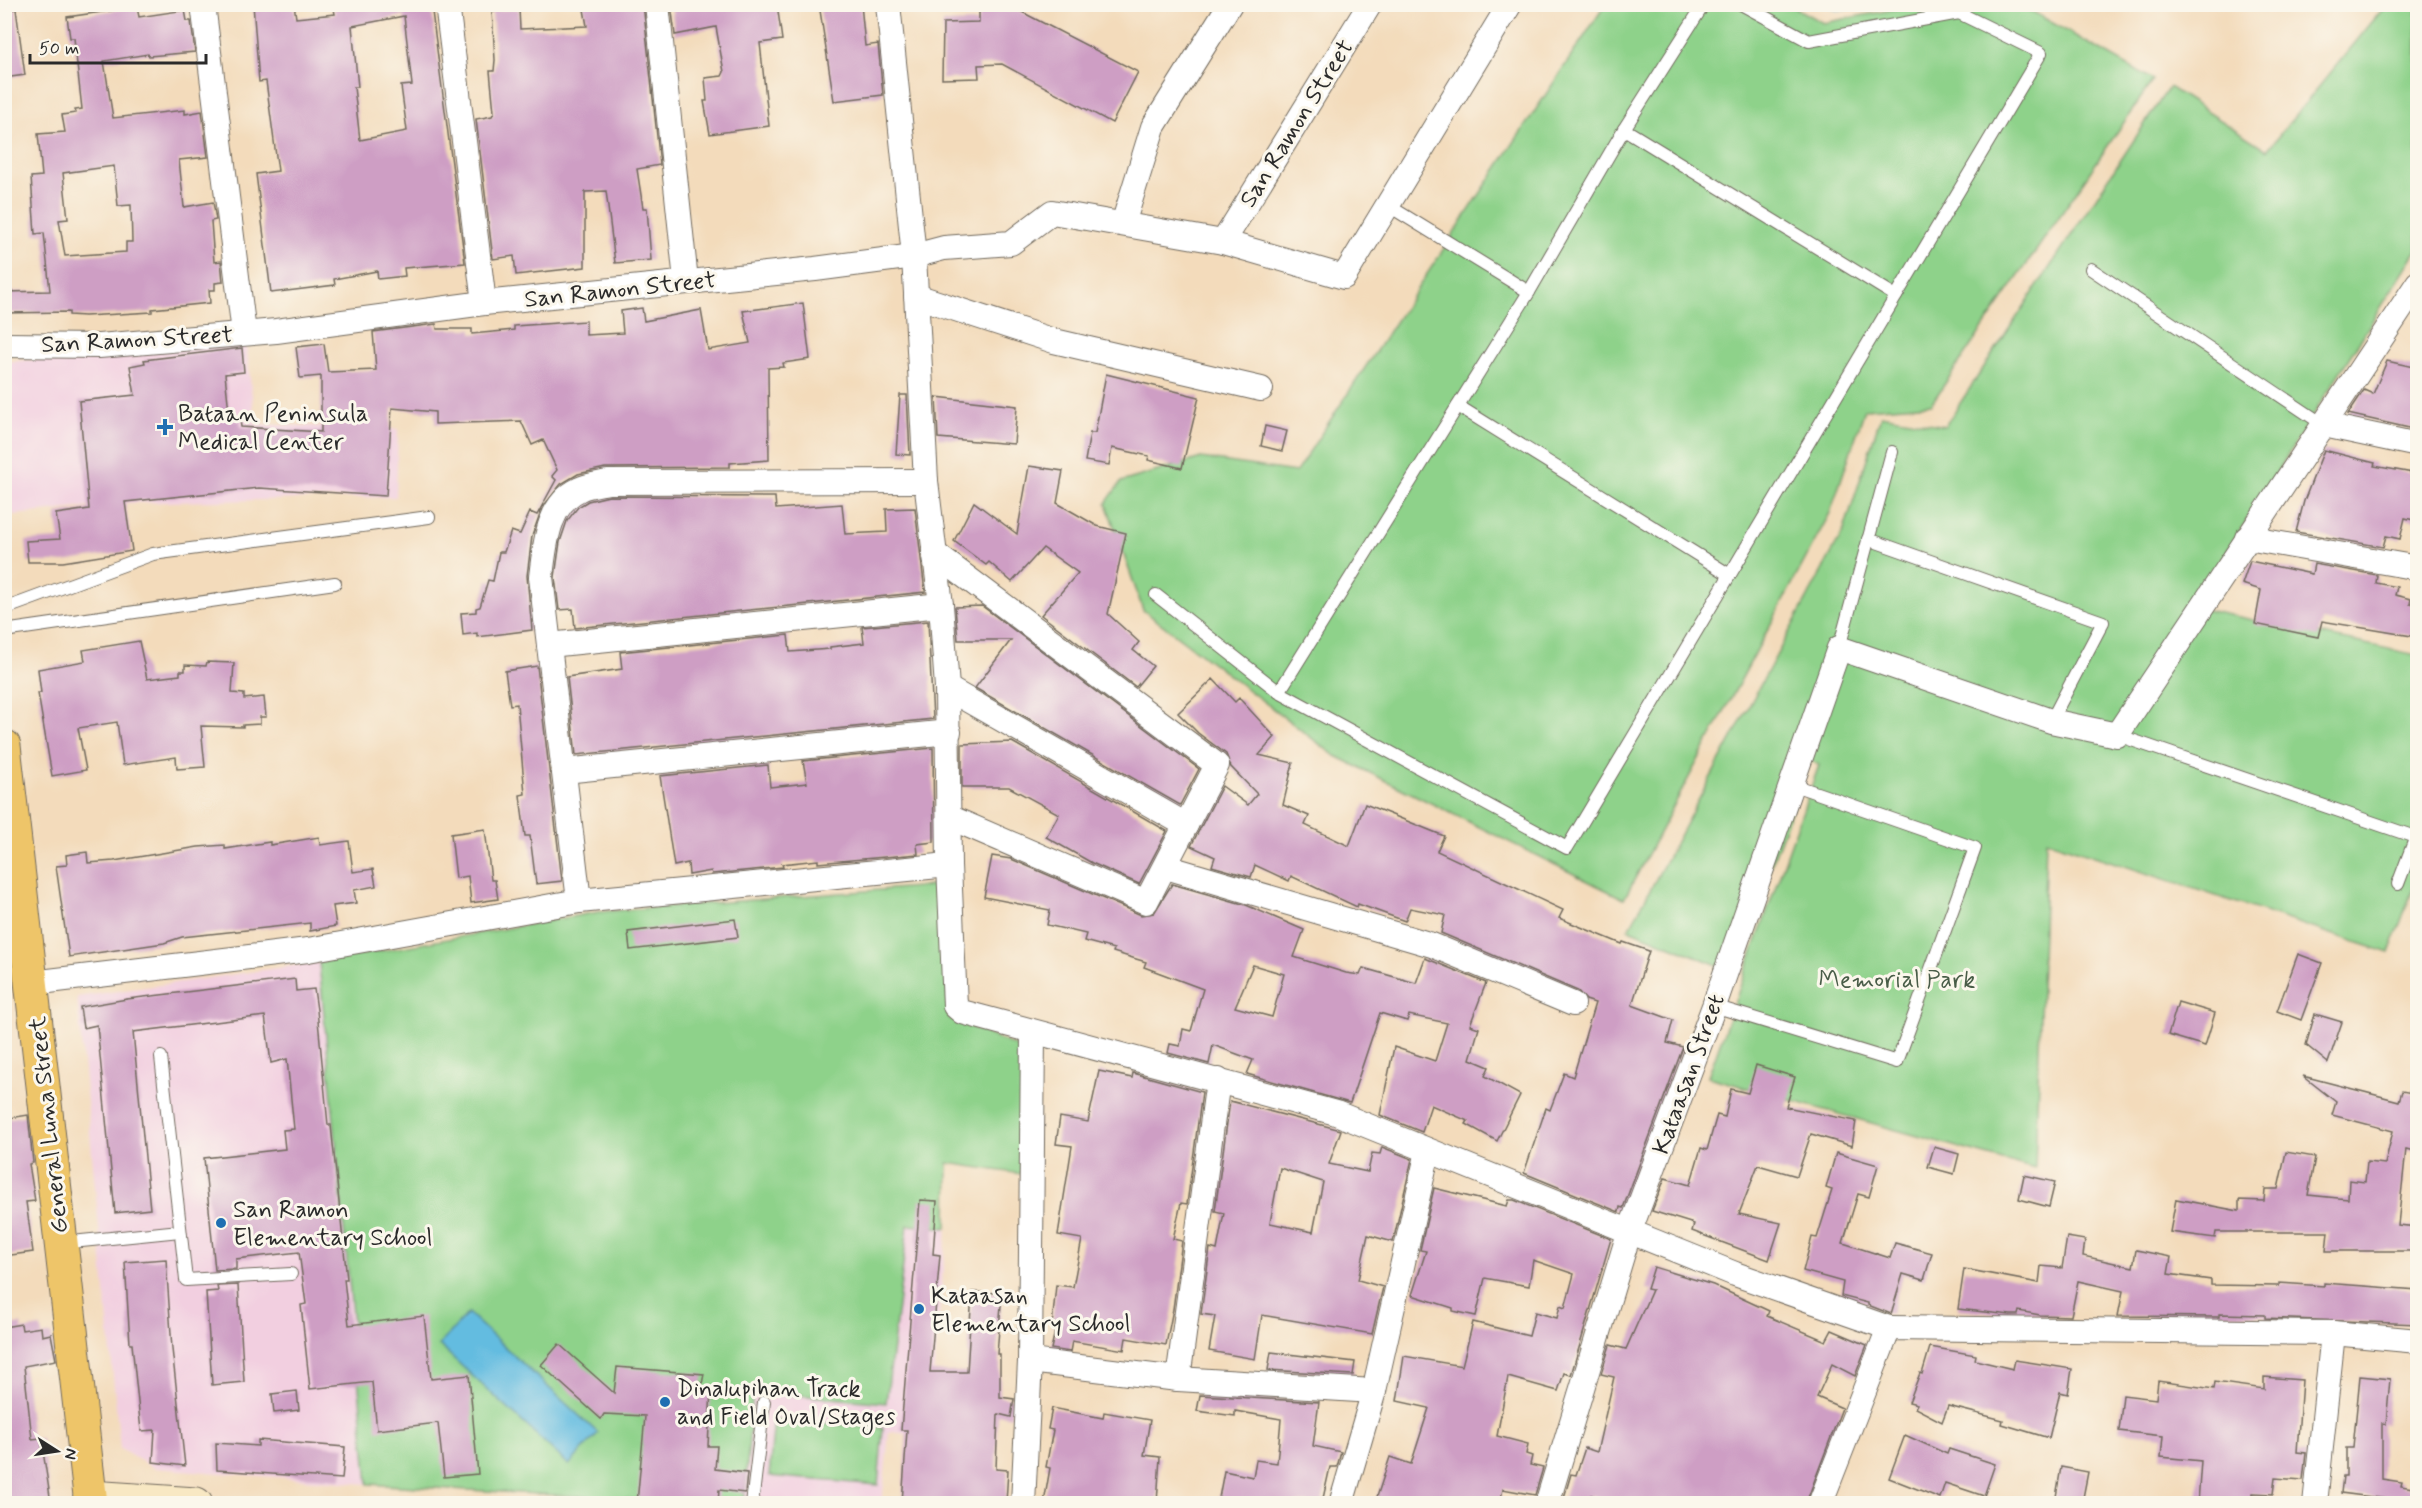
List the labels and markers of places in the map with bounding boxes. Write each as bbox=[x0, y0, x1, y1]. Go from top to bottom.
place label: Bataan Peninsula Medical Center bbox=[178, 399, 368, 458]
marker: Bataan Peninsula Medical Center bbox=[156, 418, 174, 436]
place label: San Ramon Elementary School bbox=[233, 1195, 432, 1254]
marker: San Ramon Elementary School bbox=[214, 1216, 228, 1230]
place label: Kataasan Elementary School bbox=[931, 1281, 1130, 1340]
marker: Kataasan Elementary School bbox=[912, 1302, 926, 1316]
place label: Dinalupihan Track and Field Oval/Stages bbox=[677, 1374, 896, 1435]
marker: Dinalupihan Track and Field Oval/Stages bbox=[658, 1395, 672, 1409]

